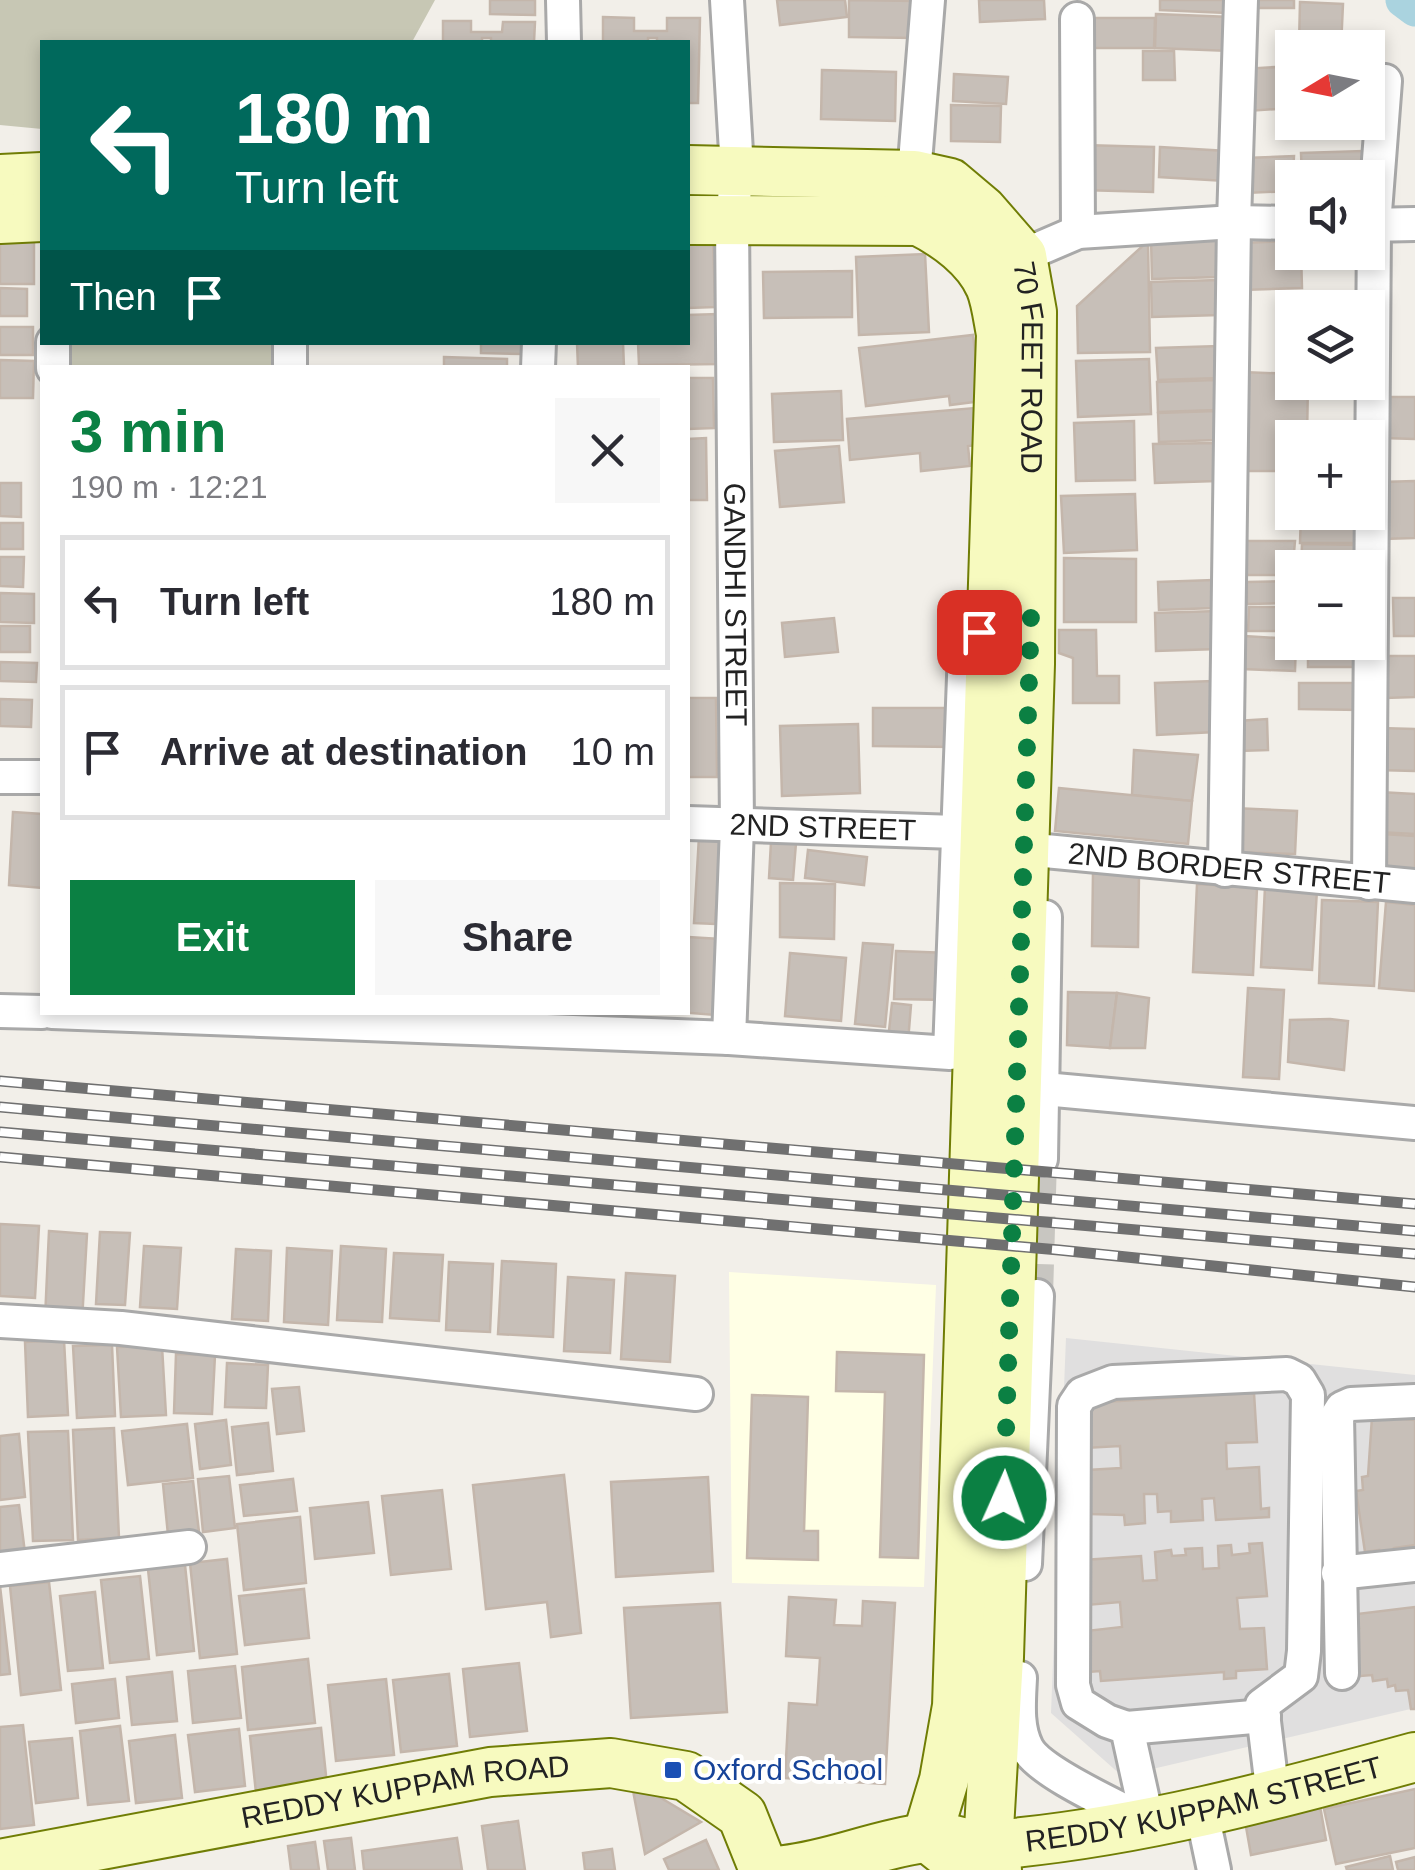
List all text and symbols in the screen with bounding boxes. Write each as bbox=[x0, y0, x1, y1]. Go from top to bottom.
north arrow bbox=[1275, 30, 1385, 140]
map controls bbox=[1275, 30, 1385, 660]
icon: left bbox=[70, 80, 200, 210]
text: 180 m bbox=[235, 80, 433, 158]
button: sound bbox=[1275, 160, 1385, 270]
text: Turn left bbox=[235, 162, 398, 213]
street label: 70 FEET ROAD bbox=[1007, 259, 1050, 474]
icon: arrive bbox=[177, 270, 232, 325]
text: Then bbox=[70, 276, 157, 318]
button: layers bbox=[1275, 290, 1385, 400]
text: 3 min bbox=[70, 398, 227, 465]
button: close bbox=[555, 398, 660, 503]
button: + bbox=[1275, 420, 1385, 530]
text: 190 m · 12:21 bbox=[70, 469, 267, 505]
street label: GANDHI STREET bbox=[718, 483, 753, 726]
button: − bbox=[1275, 550, 1385, 660]
icon: left bbox=[75, 575, 130, 630]
text: Turn left bbox=[160, 581, 309, 623]
text: 180 m bbox=[549, 581, 655, 623]
pin bbox=[937, 590, 1022, 675]
icon: arrive bbox=[952, 605, 1007, 660]
icon: arrive bbox=[75, 725, 130, 780]
text: Arrive at destination bbox=[160, 731, 527, 773]
text: 10 m bbox=[571, 731, 655, 773]
street label: 2ND STREET bbox=[729, 807, 917, 847]
street label: 2ND BORDER STREET bbox=[1067, 836, 1392, 900]
button: Exit bbox=[70, 880, 355, 995]
button: Share bbox=[375, 880, 660, 995]
position arrow bbox=[952, 1446, 1056, 1550]
street label: REDDY KUPPAM ROAD bbox=[238, 1749, 571, 1834]
street label: REDDY KUPPAM STREET bbox=[1023, 1750, 1385, 1858]
place label: Oxford School bbox=[693, 1753, 883, 1786]
marker: Oxford School bbox=[662, 1759, 684, 1781]

